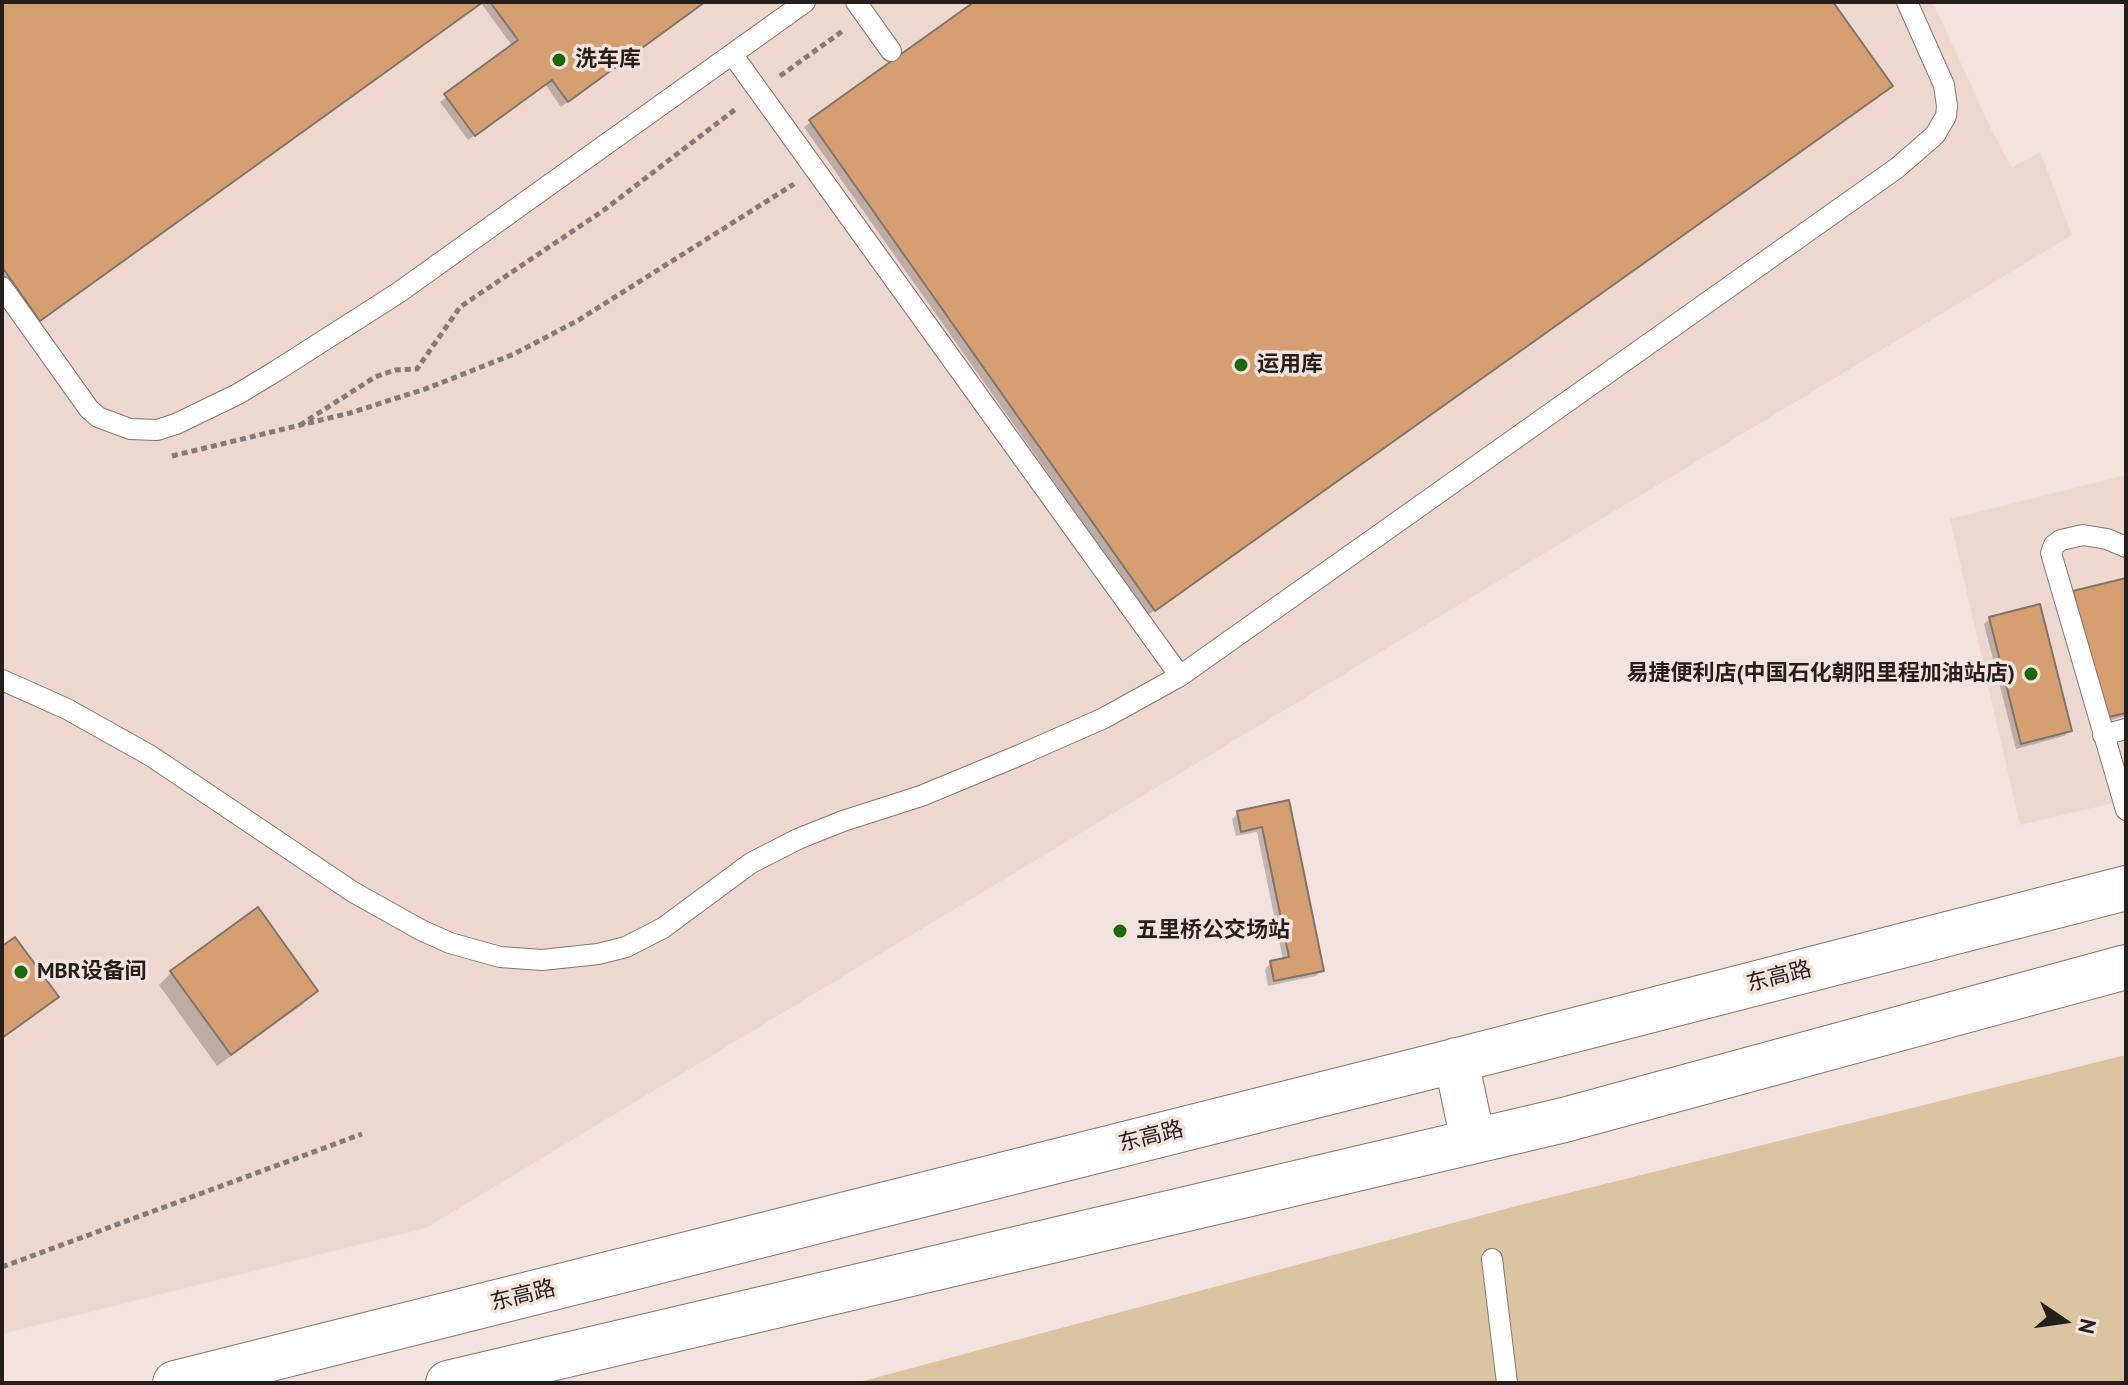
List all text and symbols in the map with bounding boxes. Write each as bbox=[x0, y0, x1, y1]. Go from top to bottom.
place label: 洗车库 bbox=[575, 47, 641, 73]
marker: 洗车库 bbox=[550, 51, 568, 69]
place label: 运用库 bbox=[1257, 352, 1323, 378]
marker: 运用库 bbox=[1232, 356, 1250, 374]
place label: 易捷便利店(中国石化朝阳里程加油站店) bbox=[1627, 661, 2015, 687]
marker: 易捷便利店(中国石化朝阳里程加油站店) bbox=[2022, 665, 2040, 683]
place label: 五里桥公交场站 bbox=[1136, 918, 1290, 944]
marker: 五里桥公交场站 bbox=[1111, 922, 1129, 940]
street label: 东高路 bbox=[1744, 956, 1814, 998]
place label: MBR设备间 bbox=[37, 959, 147, 985]
marker: MBR设备间 bbox=[12, 963, 30, 981]
street label: 东高路 bbox=[1116, 1116, 1186, 1158]
street label: 东高路 bbox=[488, 1275, 558, 1317]
north arrow bbox=[2024, 1281, 2104, 1361]
text: N bbox=[2072, 1316, 2103, 1337]

